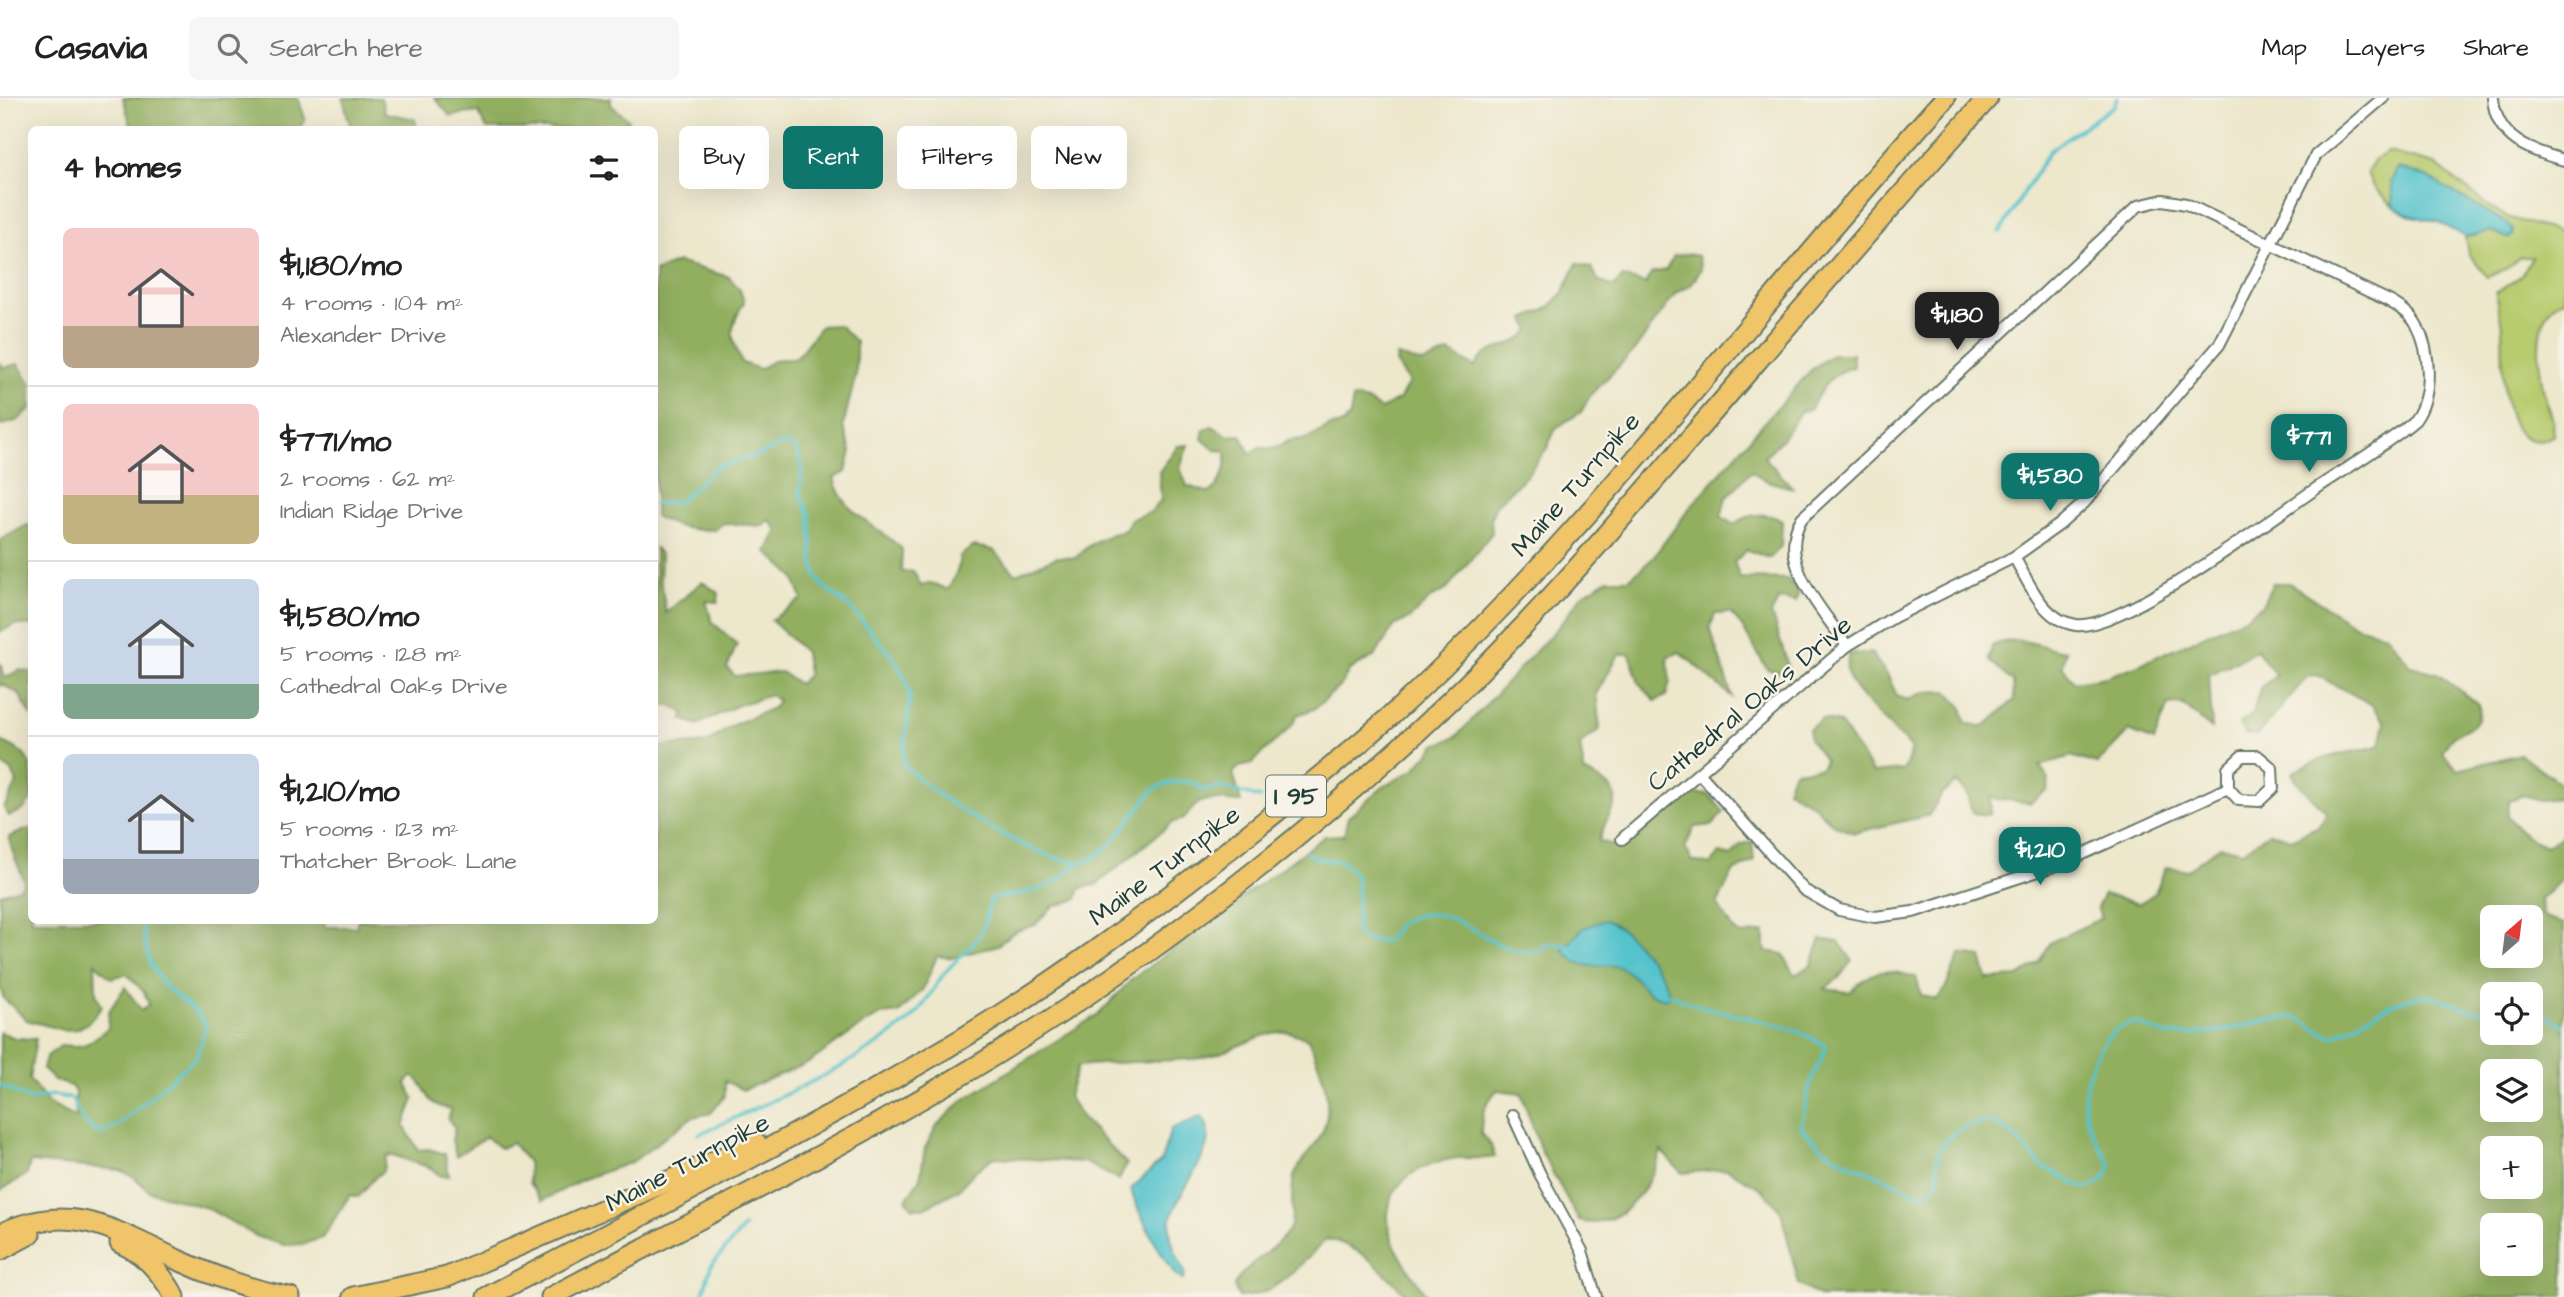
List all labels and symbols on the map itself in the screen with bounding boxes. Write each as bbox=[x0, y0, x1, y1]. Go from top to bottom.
pin: $1,180 bbox=[1900, 292, 2014, 352]
street label: Maine Turnpike bbox=[1503, 404, 1649, 565]
pin: $771 bbox=[2268, 414, 2350, 474]
pin: $1,580 bbox=[1993, 454, 2107, 513]
street label: Cathedral Oaks Drive bbox=[1640, 607, 1860, 800]
road number: I 95 bbox=[1266, 776, 1326, 816]
street label: Maine Turnpike bbox=[1081, 797, 1248, 935]
pin: $1,210 bbox=[1983, 828, 2097, 887]
north arrow bbox=[2480, 905, 2543, 968]
street label: Maine Turnpike bbox=[599, 1104, 776, 1221]

